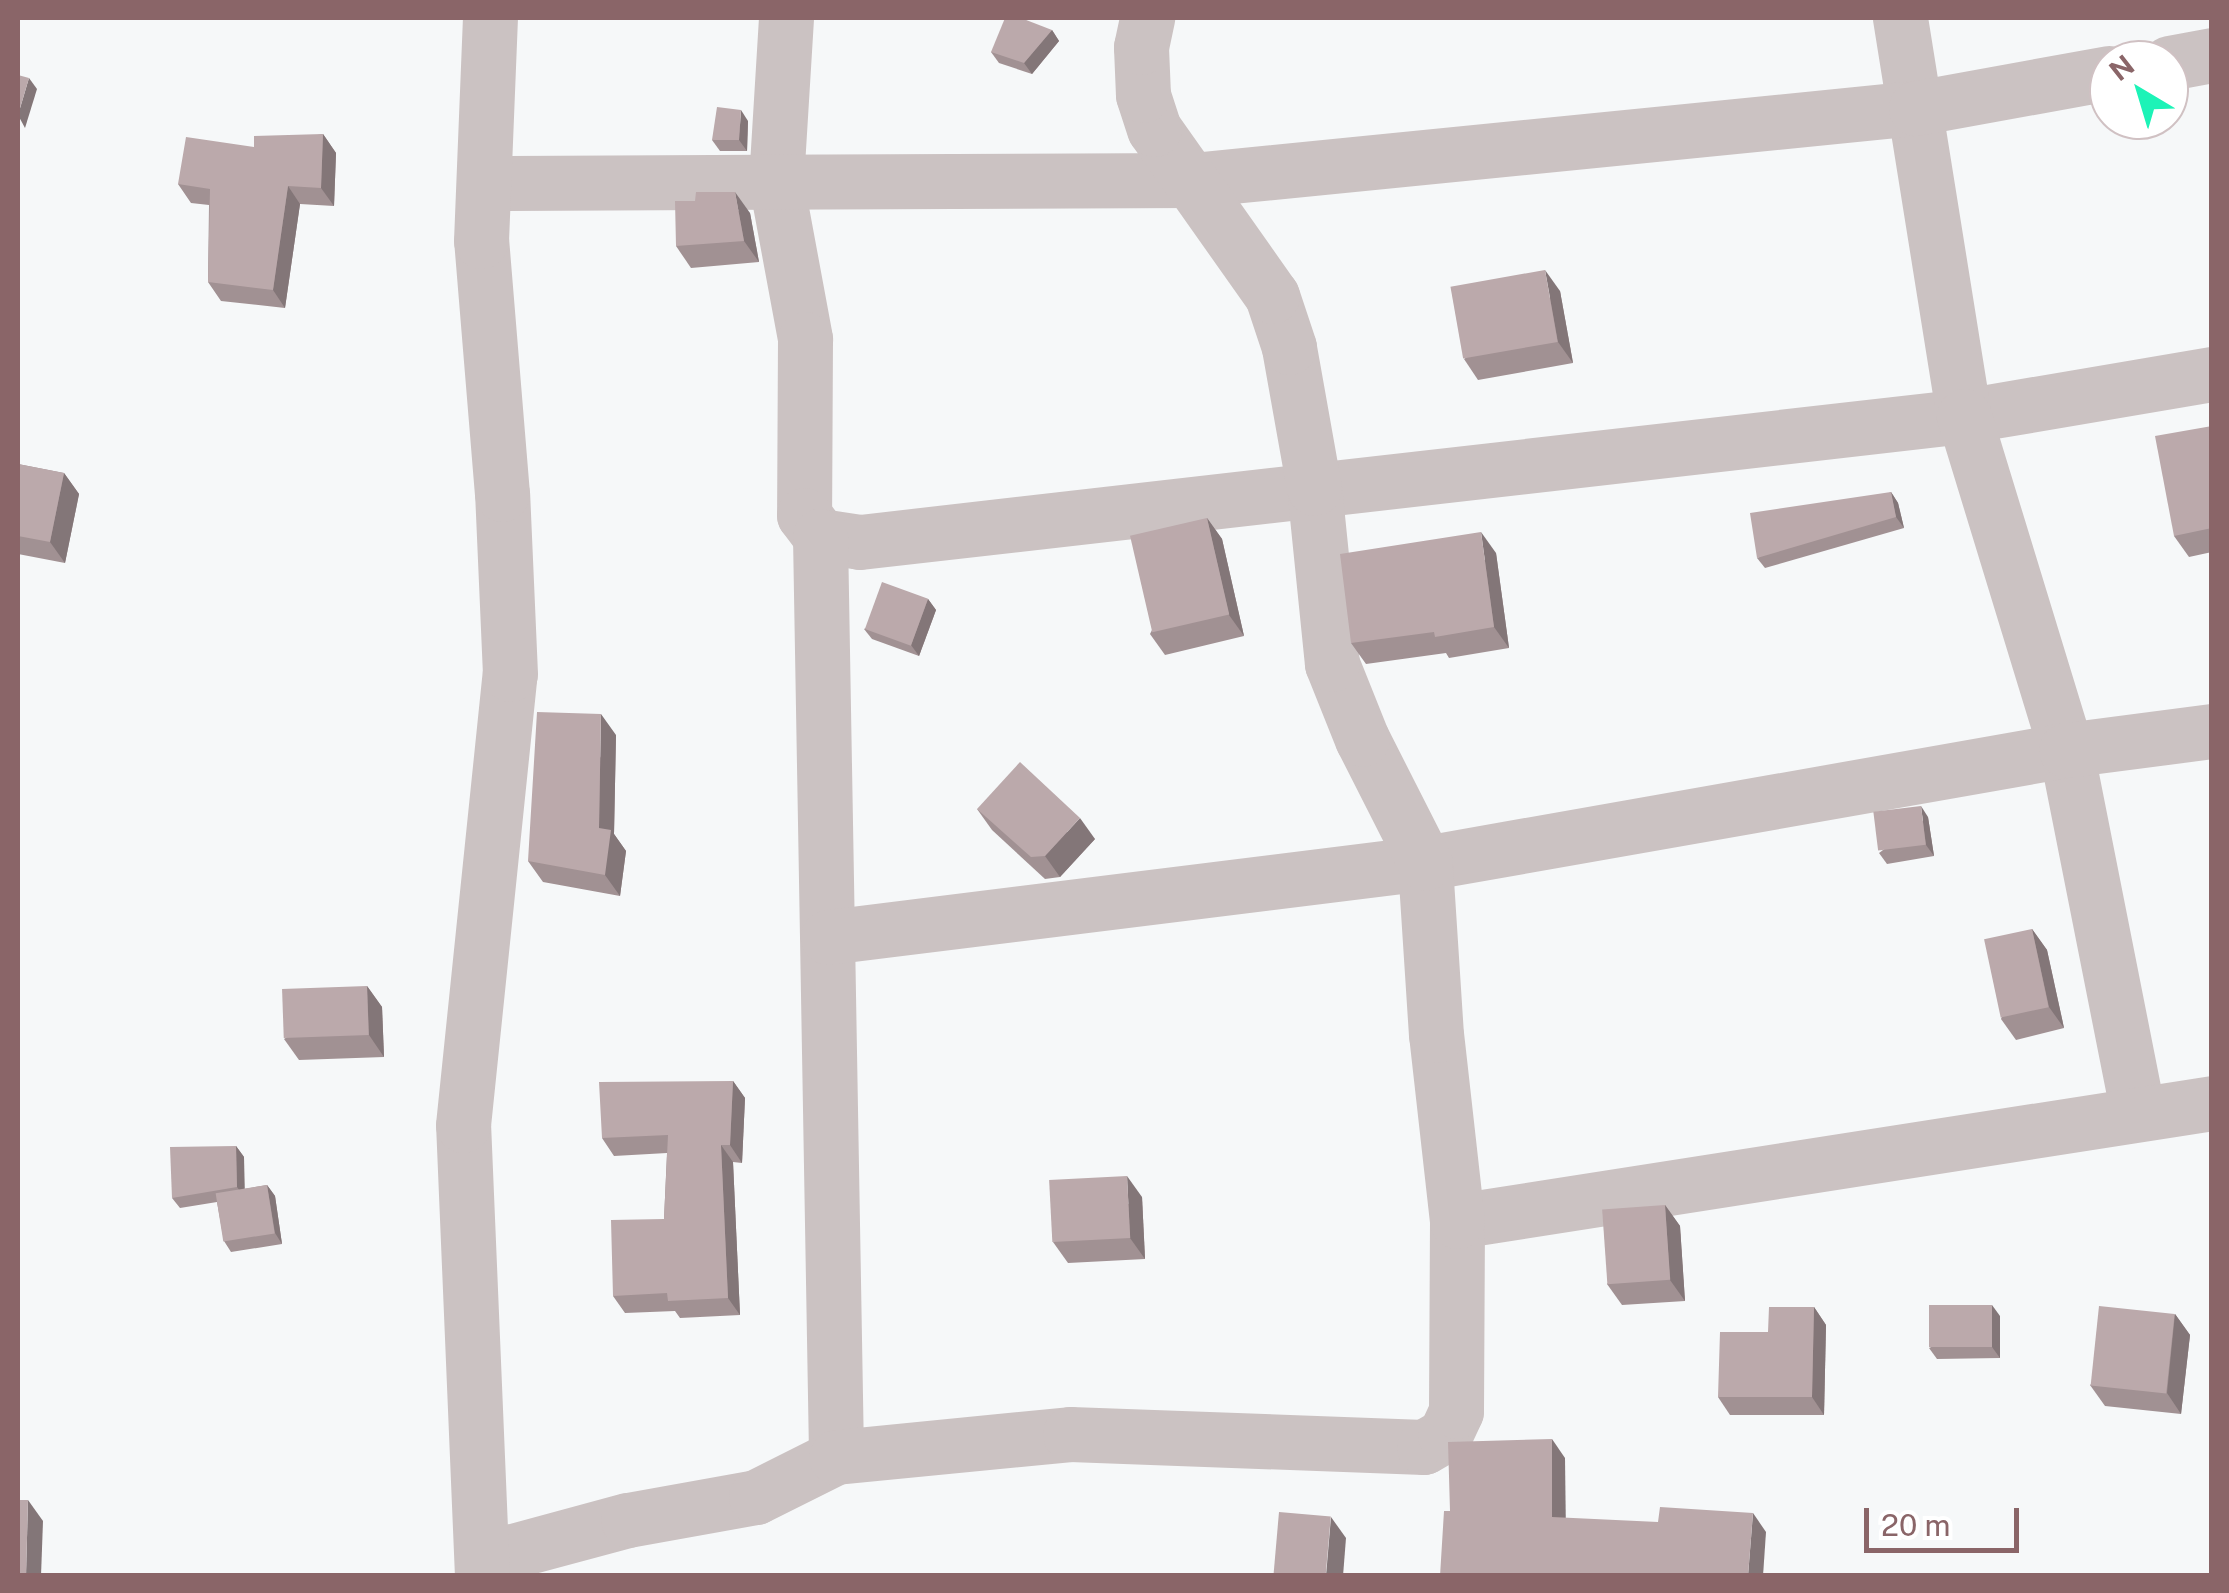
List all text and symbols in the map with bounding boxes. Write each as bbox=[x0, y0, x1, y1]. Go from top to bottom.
north arrow bbox=[2089, 40, 2189, 140]
text: N bbox=[2103, 48, 2140, 87]
scale bar bbox=[1869, 1488, 2024, 1550]
text: 20 m bbox=[1881, 1507, 1950, 1543]

